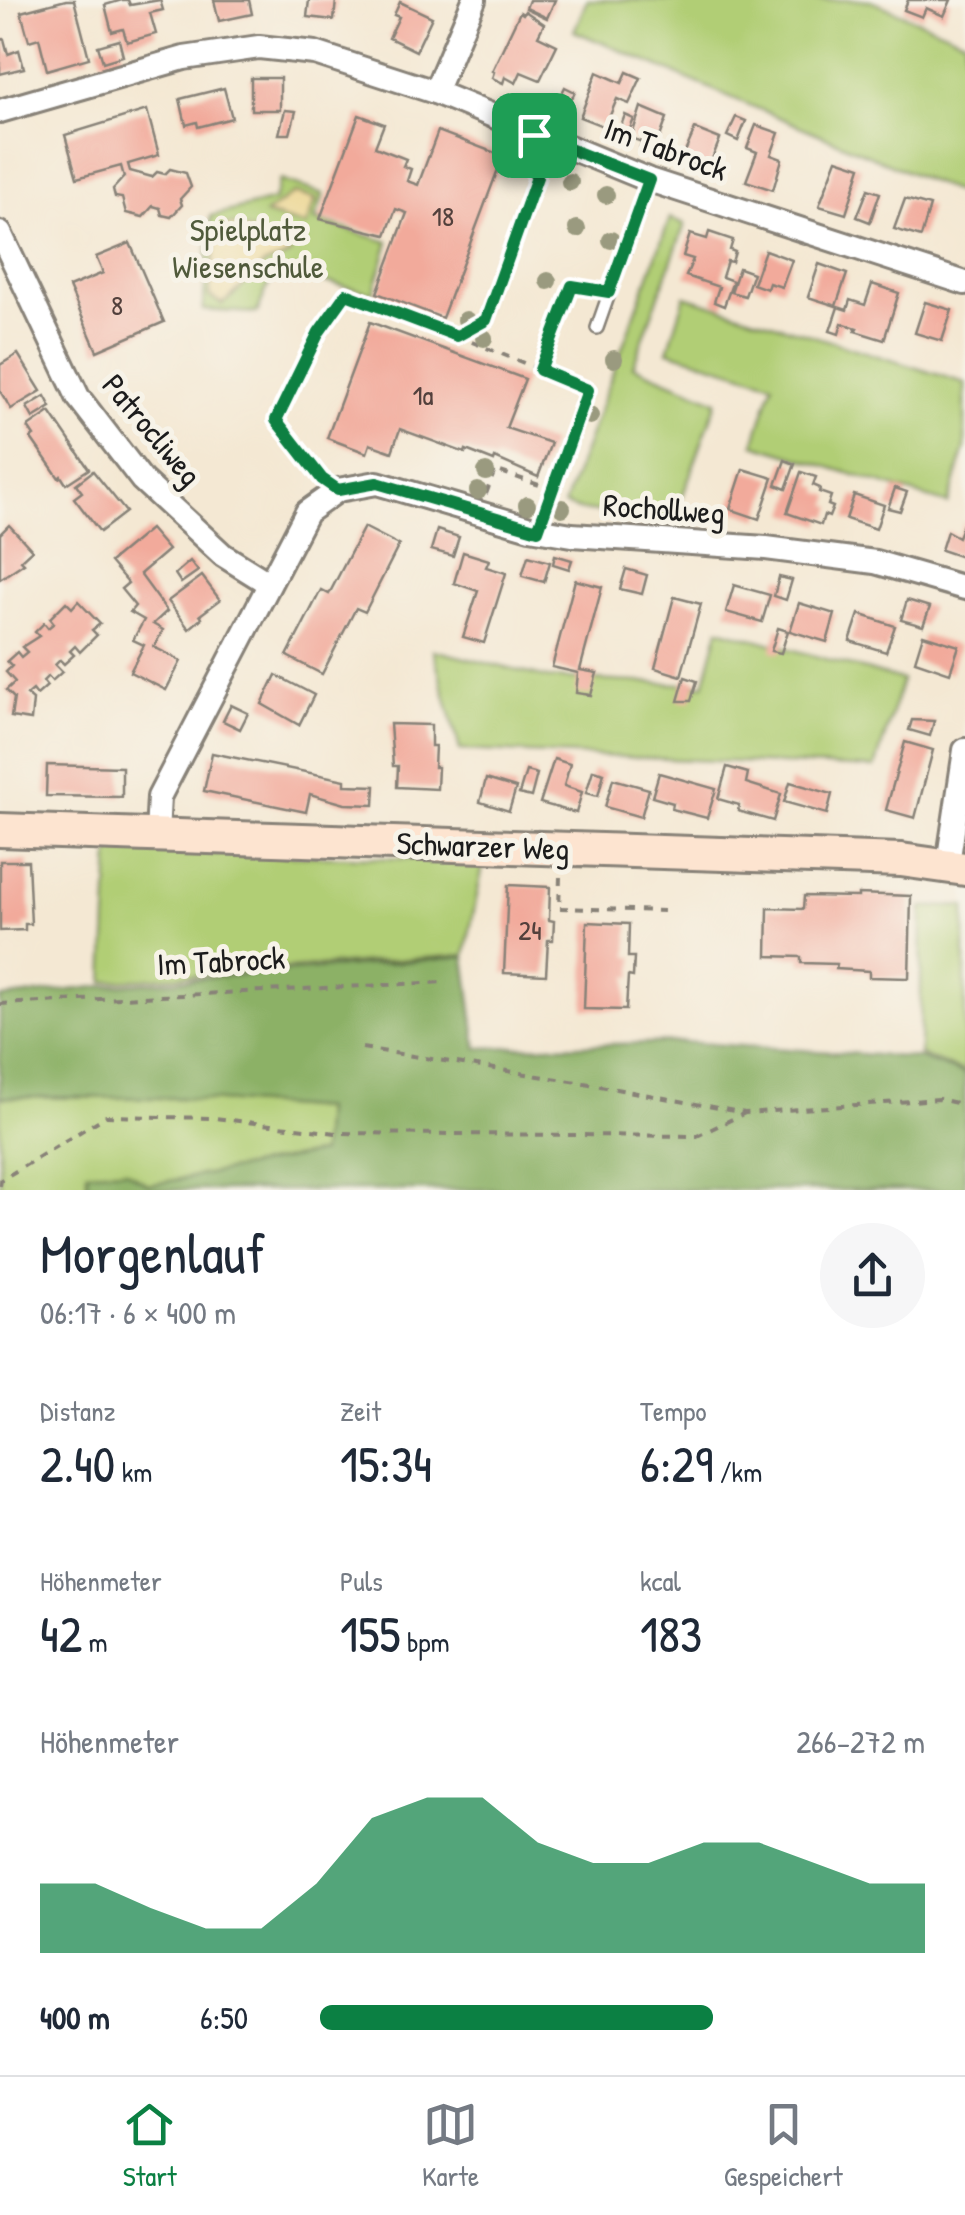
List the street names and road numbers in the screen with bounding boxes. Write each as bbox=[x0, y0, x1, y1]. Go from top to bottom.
street label: Im Tabrock bbox=[599, 106, 734, 191]
street label: Patrocliweg bbox=[93, 365, 212, 495]
street label: Rochollweg bbox=[602, 483, 726, 534]
street label: Schwarzer Weg bbox=[396, 821, 570, 870]
street label: Im Tabrock bbox=[156, 936, 286, 985]

